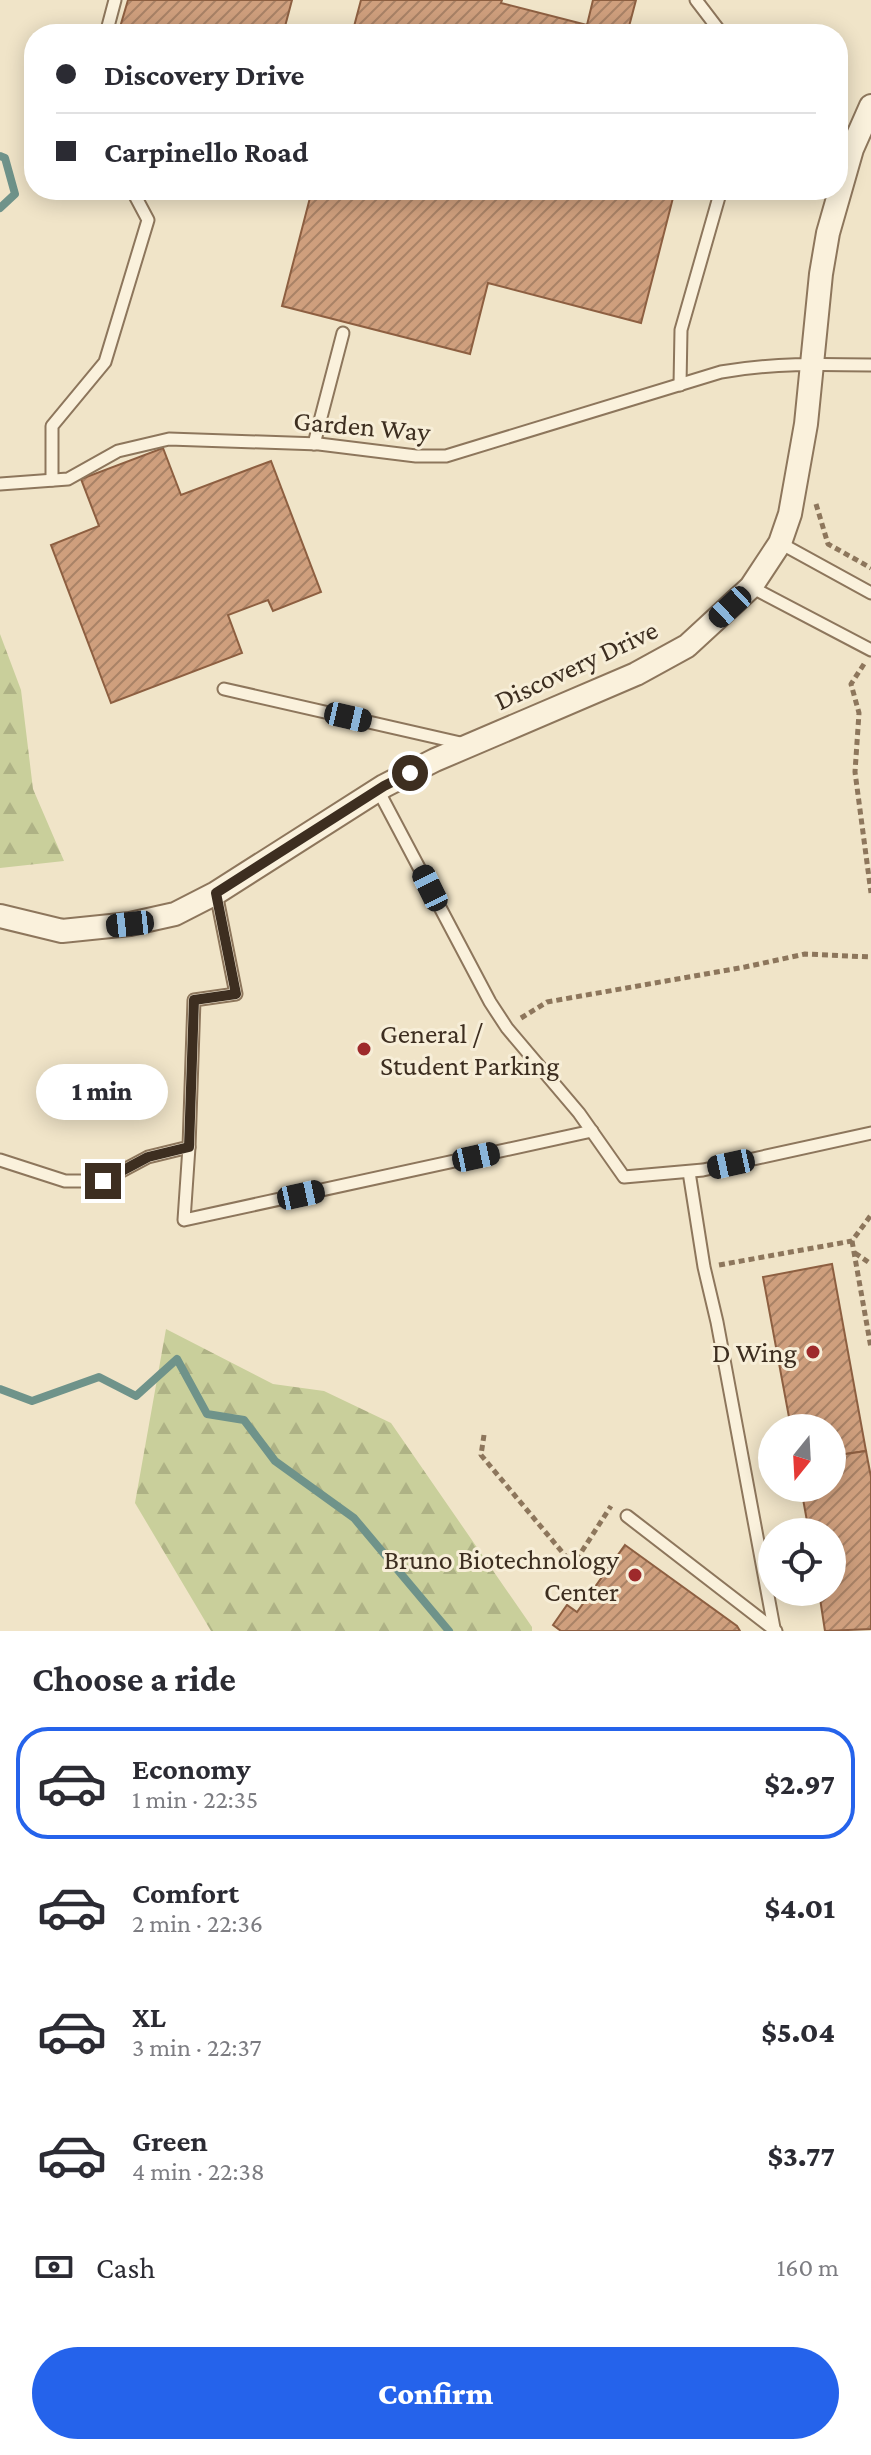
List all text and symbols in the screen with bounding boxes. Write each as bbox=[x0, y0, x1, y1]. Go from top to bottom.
text: Discovery Drive bbox=[104, 58, 304, 91]
text: Carpinello Road bbox=[104, 135, 308, 168]
street label: Garden Way bbox=[292, 405, 433, 448]
car bbox=[704, 582, 756, 632]
street label: Discovery Drive bbox=[490, 614, 662, 716]
car bbox=[322, 700, 374, 734]
route start bbox=[392, 755, 428, 791]
car bbox=[409, 861, 451, 915]
car bbox=[105, 910, 155, 938]
place label: General / Student Parking bbox=[380, 1018, 560, 1081]
marker: General / Student Parking bbox=[355, 1040, 373, 1058]
callout: 1 min bbox=[37, 1065, 169, 1121]
text: 1 min bbox=[72, 1077, 132, 1106]
car bbox=[450, 1140, 502, 1174]
car bbox=[705, 1147, 757, 1181]
route end bbox=[85, 1163, 121, 1199]
car bbox=[275, 1178, 327, 1212]
place label: D Wing bbox=[712, 1337, 797, 1368]
marker: D Wing bbox=[804, 1343, 822, 1361]
north arrow bbox=[758, 1414, 846, 1502]
map controls bbox=[758, 1414, 846, 1606]
button: locate bbox=[758, 1518, 846, 1606]
place label: Bruno Biotechnology Center bbox=[384, 1544, 620, 1607]
marker: Bruno Biotechnology Center bbox=[626, 1566, 644, 1584]
text: Choose a ride bbox=[32, 1659, 236, 1699]
icon: car bbox=[36, 1747, 108, 1819]
text: Economy bbox=[132, 1752, 251, 1785]
text: $2.97 bbox=[764, 1767, 835, 1800]
text: 1 min · 22:35 bbox=[132, 1785, 258, 1814]
icon: car bbox=[36, 1871, 108, 1943]
text: Comfort bbox=[132, 1876, 239, 1909]
text: $4.01 bbox=[764, 1891, 835, 1924]
text: 2 min · 22:36 bbox=[132, 1909, 263, 1938]
icon: car bbox=[36, 1995, 108, 2067]
text: XL bbox=[132, 2000, 166, 2033]
text: $5.04 bbox=[761, 2015, 835, 2048]
text: 3 min · 22:37 bbox=[132, 2033, 262, 2062]
icon: car bbox=[36, 2119, 108, 2191]
text: Green bbox=[132, 2124, 208, 2157]
text: $3.77 bbox=[767, 2139, 835, 2172]
text: 4 min · 22:38 bbox=[132, 2157, 265, 2186]
icon: cash bbox=[32, 2245, 76, 2289]
text: Cash bbox=[96, 2251, 155, 2284]
text: 160 m bbox=[777, 2253, 839, 2282]
button: Confirm bbox=[32, 2347, 839, 2439]

